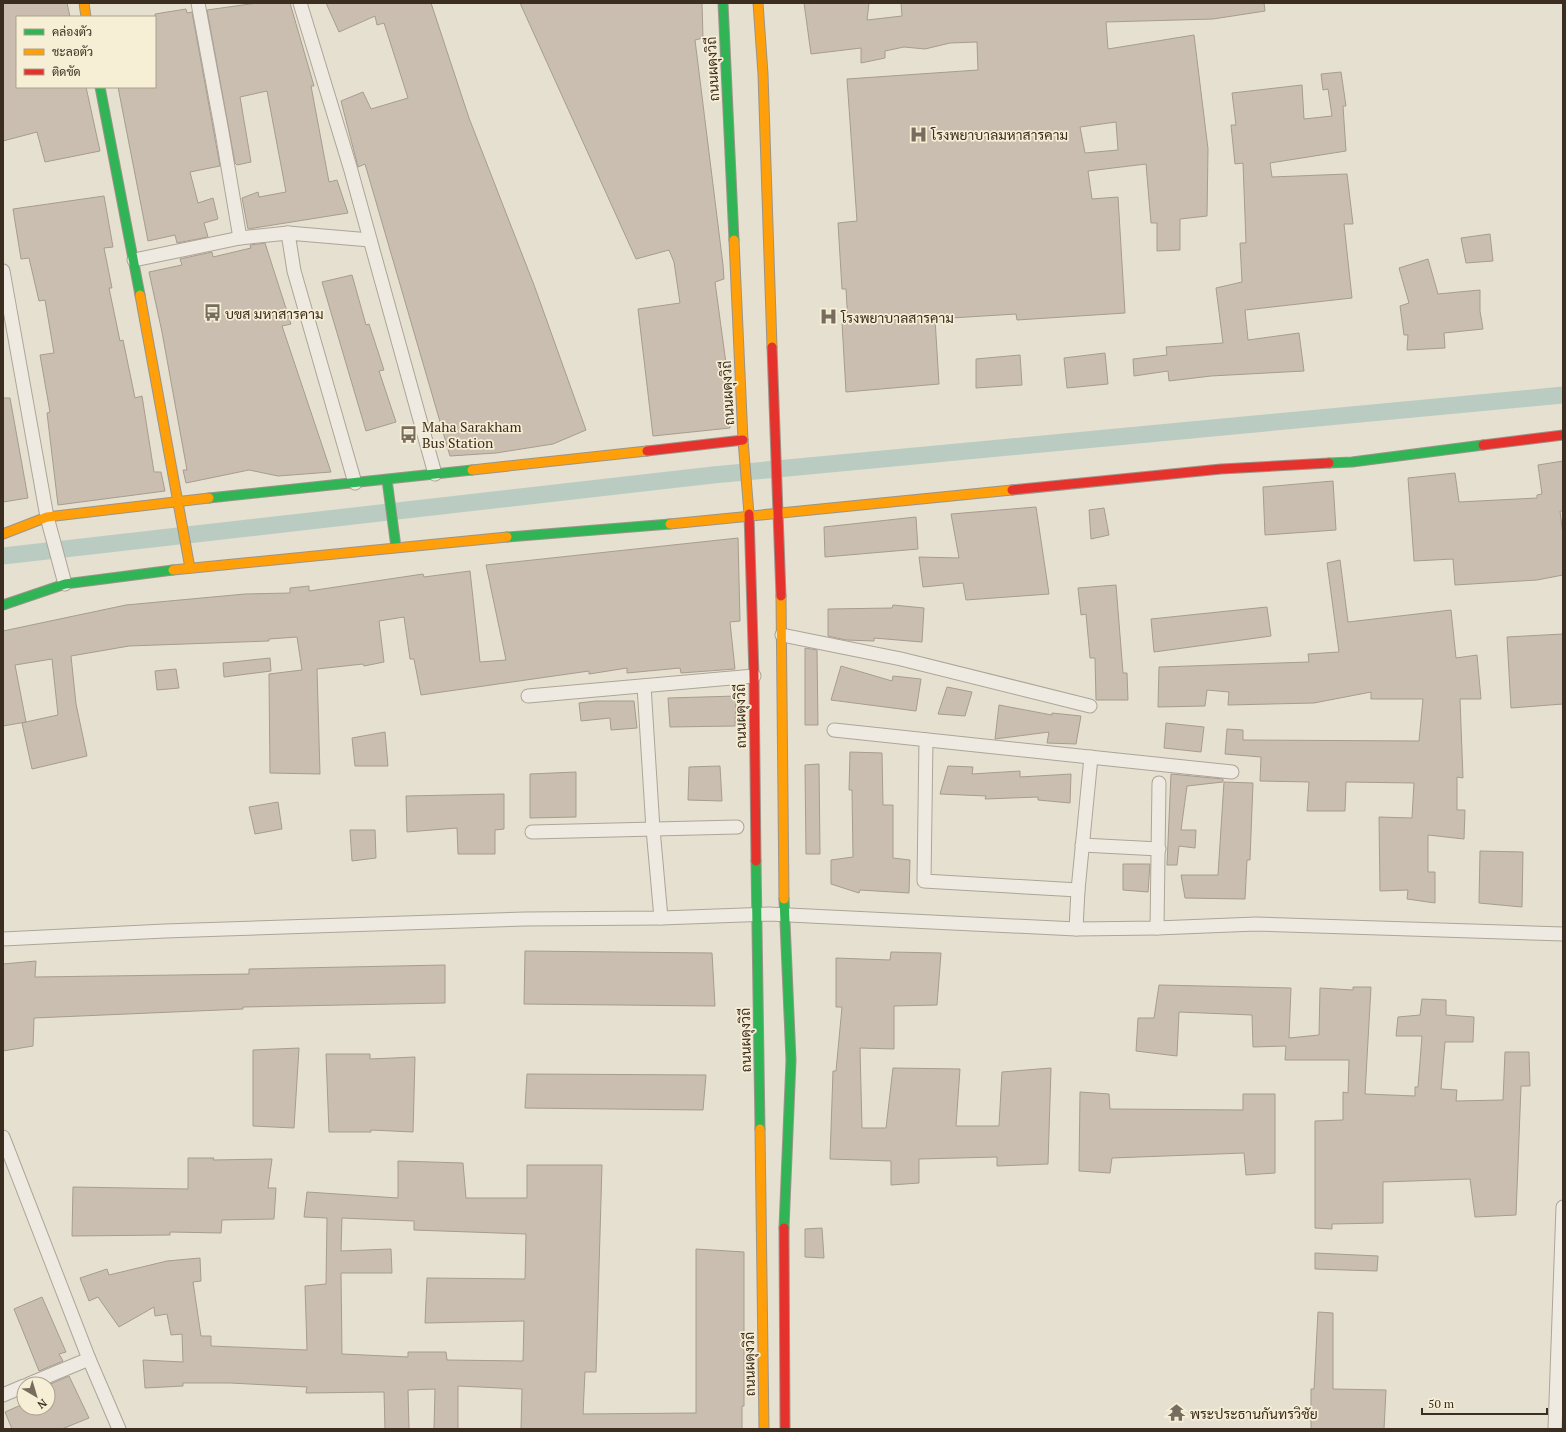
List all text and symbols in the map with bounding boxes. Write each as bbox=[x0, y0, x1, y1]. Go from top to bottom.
legend bbox=[16, 16, 156, 88]
text: คล่องตัว bbox=[52, 24, 92, 39]
street label: ถนนผดุงวิถี bbox=[701, 36, 724, 102]
text: ชะลอตัว bbox=[52, 44, 93, 59]
text: ติดขัด bbox=[52, 64, 81, 79]
hospital icon: โรงพยาบาลมหาสารคาม bbox=[908, 124, 928, 144]
place label: โรงพยาบาลมหาสารคาม bbox=[930, 125, 1068, 144]
bus stop icon: บขส มหาสารคาม bbox=[202, 303, 222, 323]
place label: บขส มหาสารคาม bbox=[225, 304, 324, 323]
hospital icon: โรงพยาบาลสารคาม bbox=[818, 307, 838, 327]
place label: โรงพยาบาลสารคาม bbox=[840, 308, 954, 327]
street label: ถนนผดุงวิถี bbox=[716, 360, 739, 426]
place label: Maha Sarakham Bus Station bbox=[422, 417, 522, 452]
bus stop icon: Maha Sarakham Bus Station bbox=[399, 424, 419, 444]
street label: ถนนผดุงวิถี bbox=[730, 684, 751, 748]
street label: ถนนผดุงวิถี bbox=[735, 1008, 756, 1072]
street label: ถนนผดุงวิถี bbox=[739, 1332, 760, 1396]
north arrow bbox=[16, 1376, 56, 1416]
scale bar bbox=[1422, 1390, 1547, 1416]
text: N bbox=[34, 1396, 50, 1412]
text: 50 m bbox=[1428, 1396, 1455, 1411]
temple icon: พระประธานกันทรวิชัย bbox=[1167, 1403, 1187, 1423]
place label: พระประธานกันทรวิชัย bbox=[1190, 1404, 1318, 1423]

